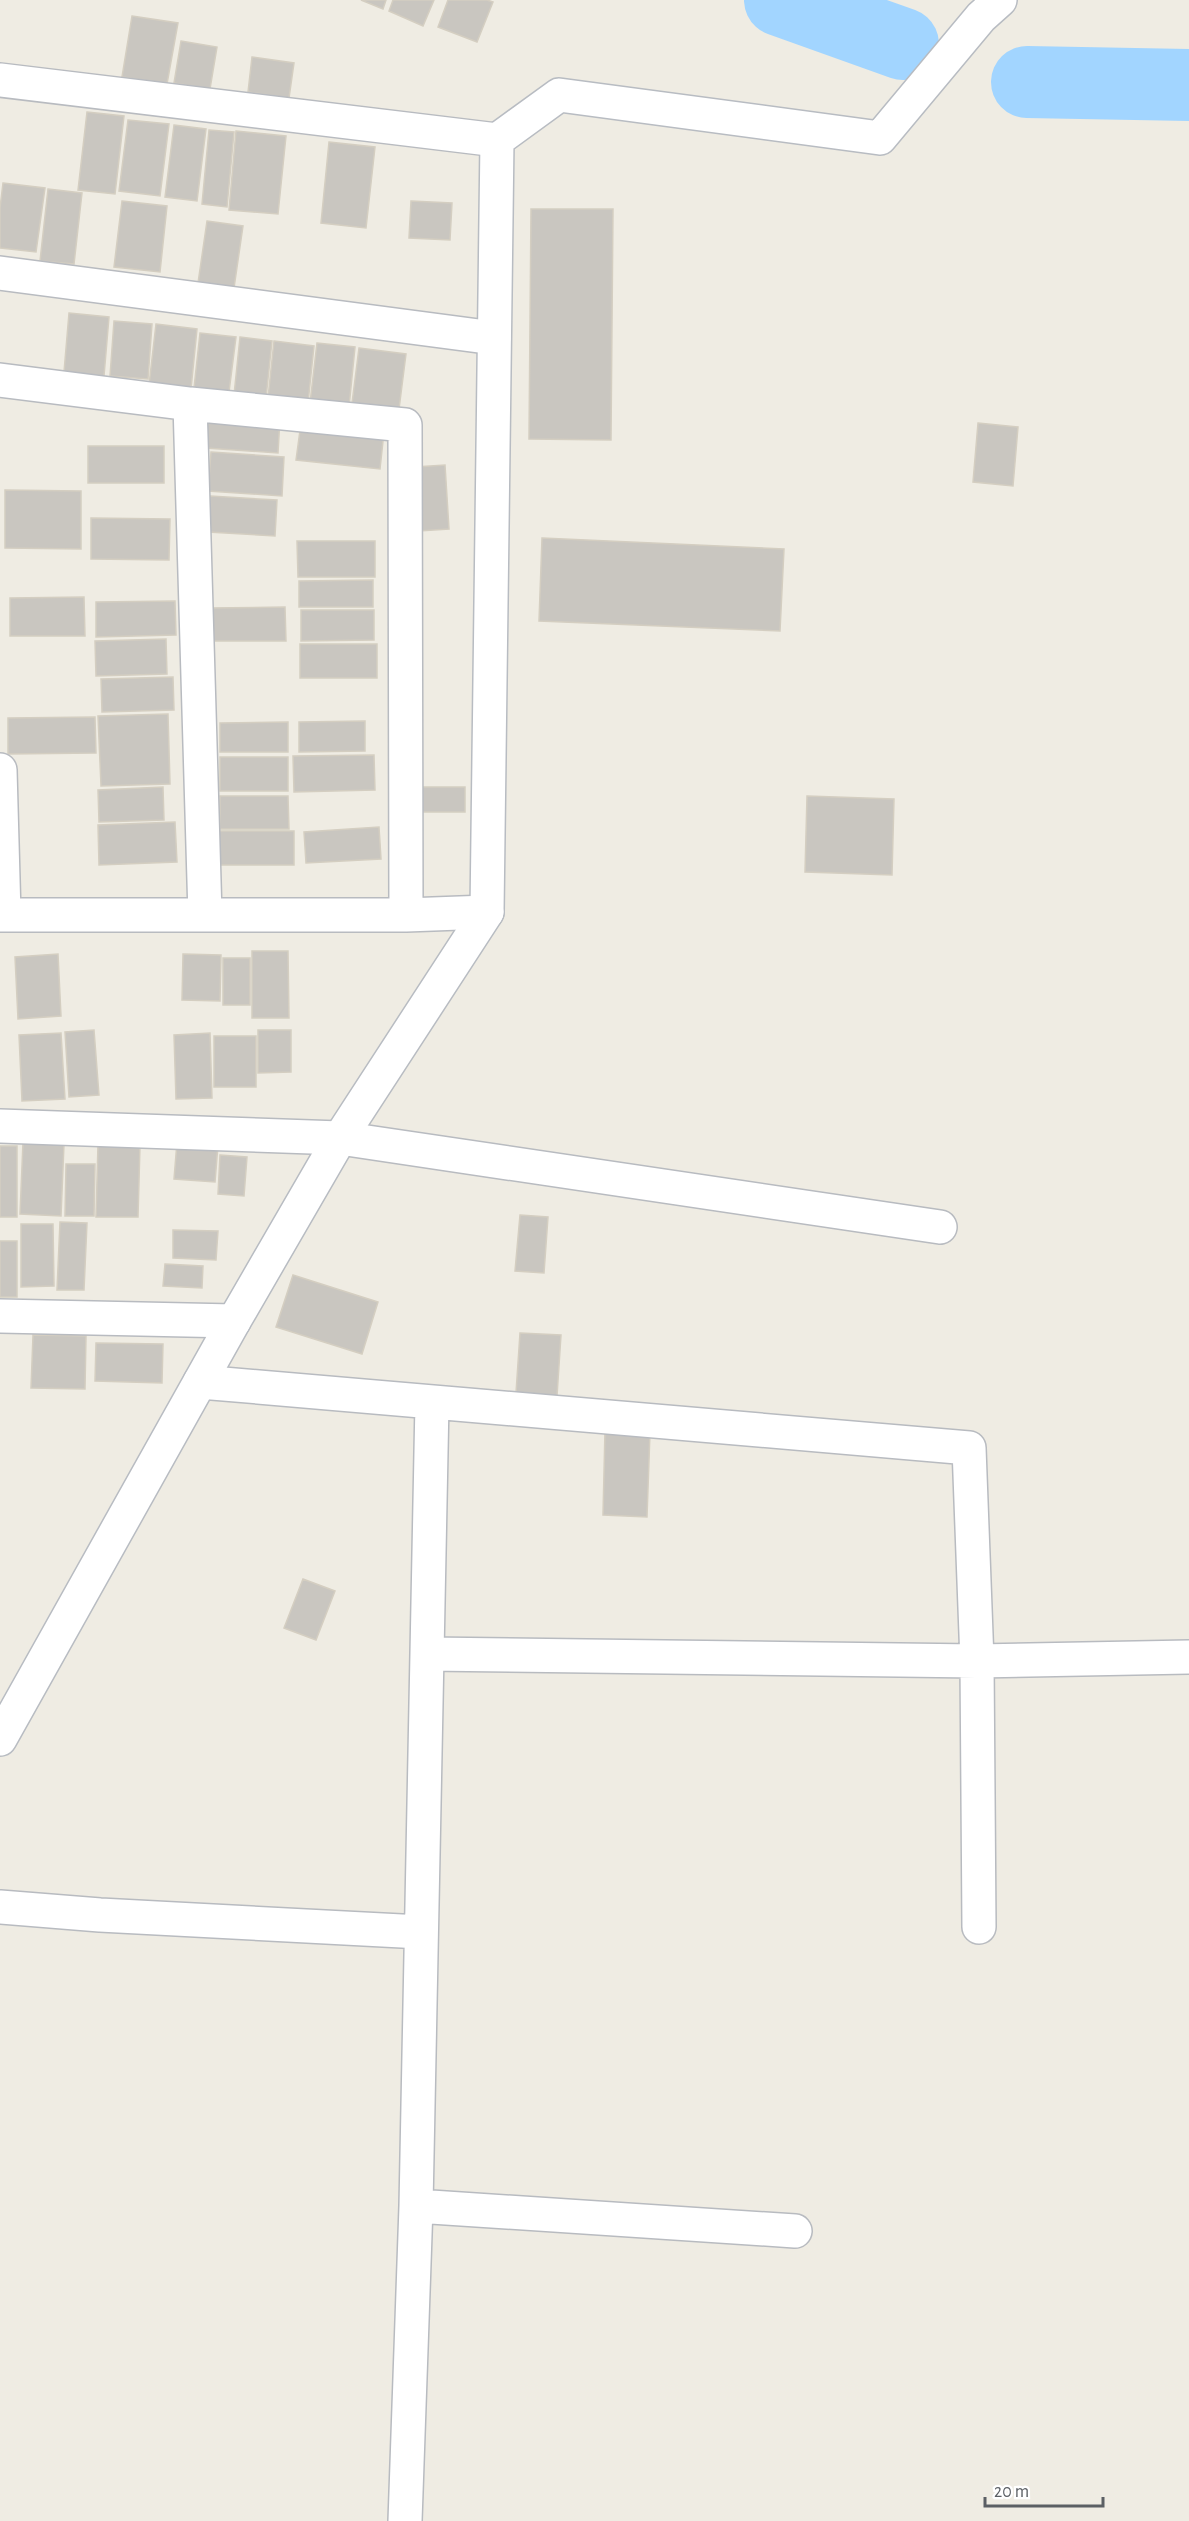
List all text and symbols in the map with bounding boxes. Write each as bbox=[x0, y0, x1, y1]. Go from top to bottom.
scale bar bbox=[985, 2470, 1104, 2508]
text: 20 m bbox=[994, 2483, 1029, 2501]

